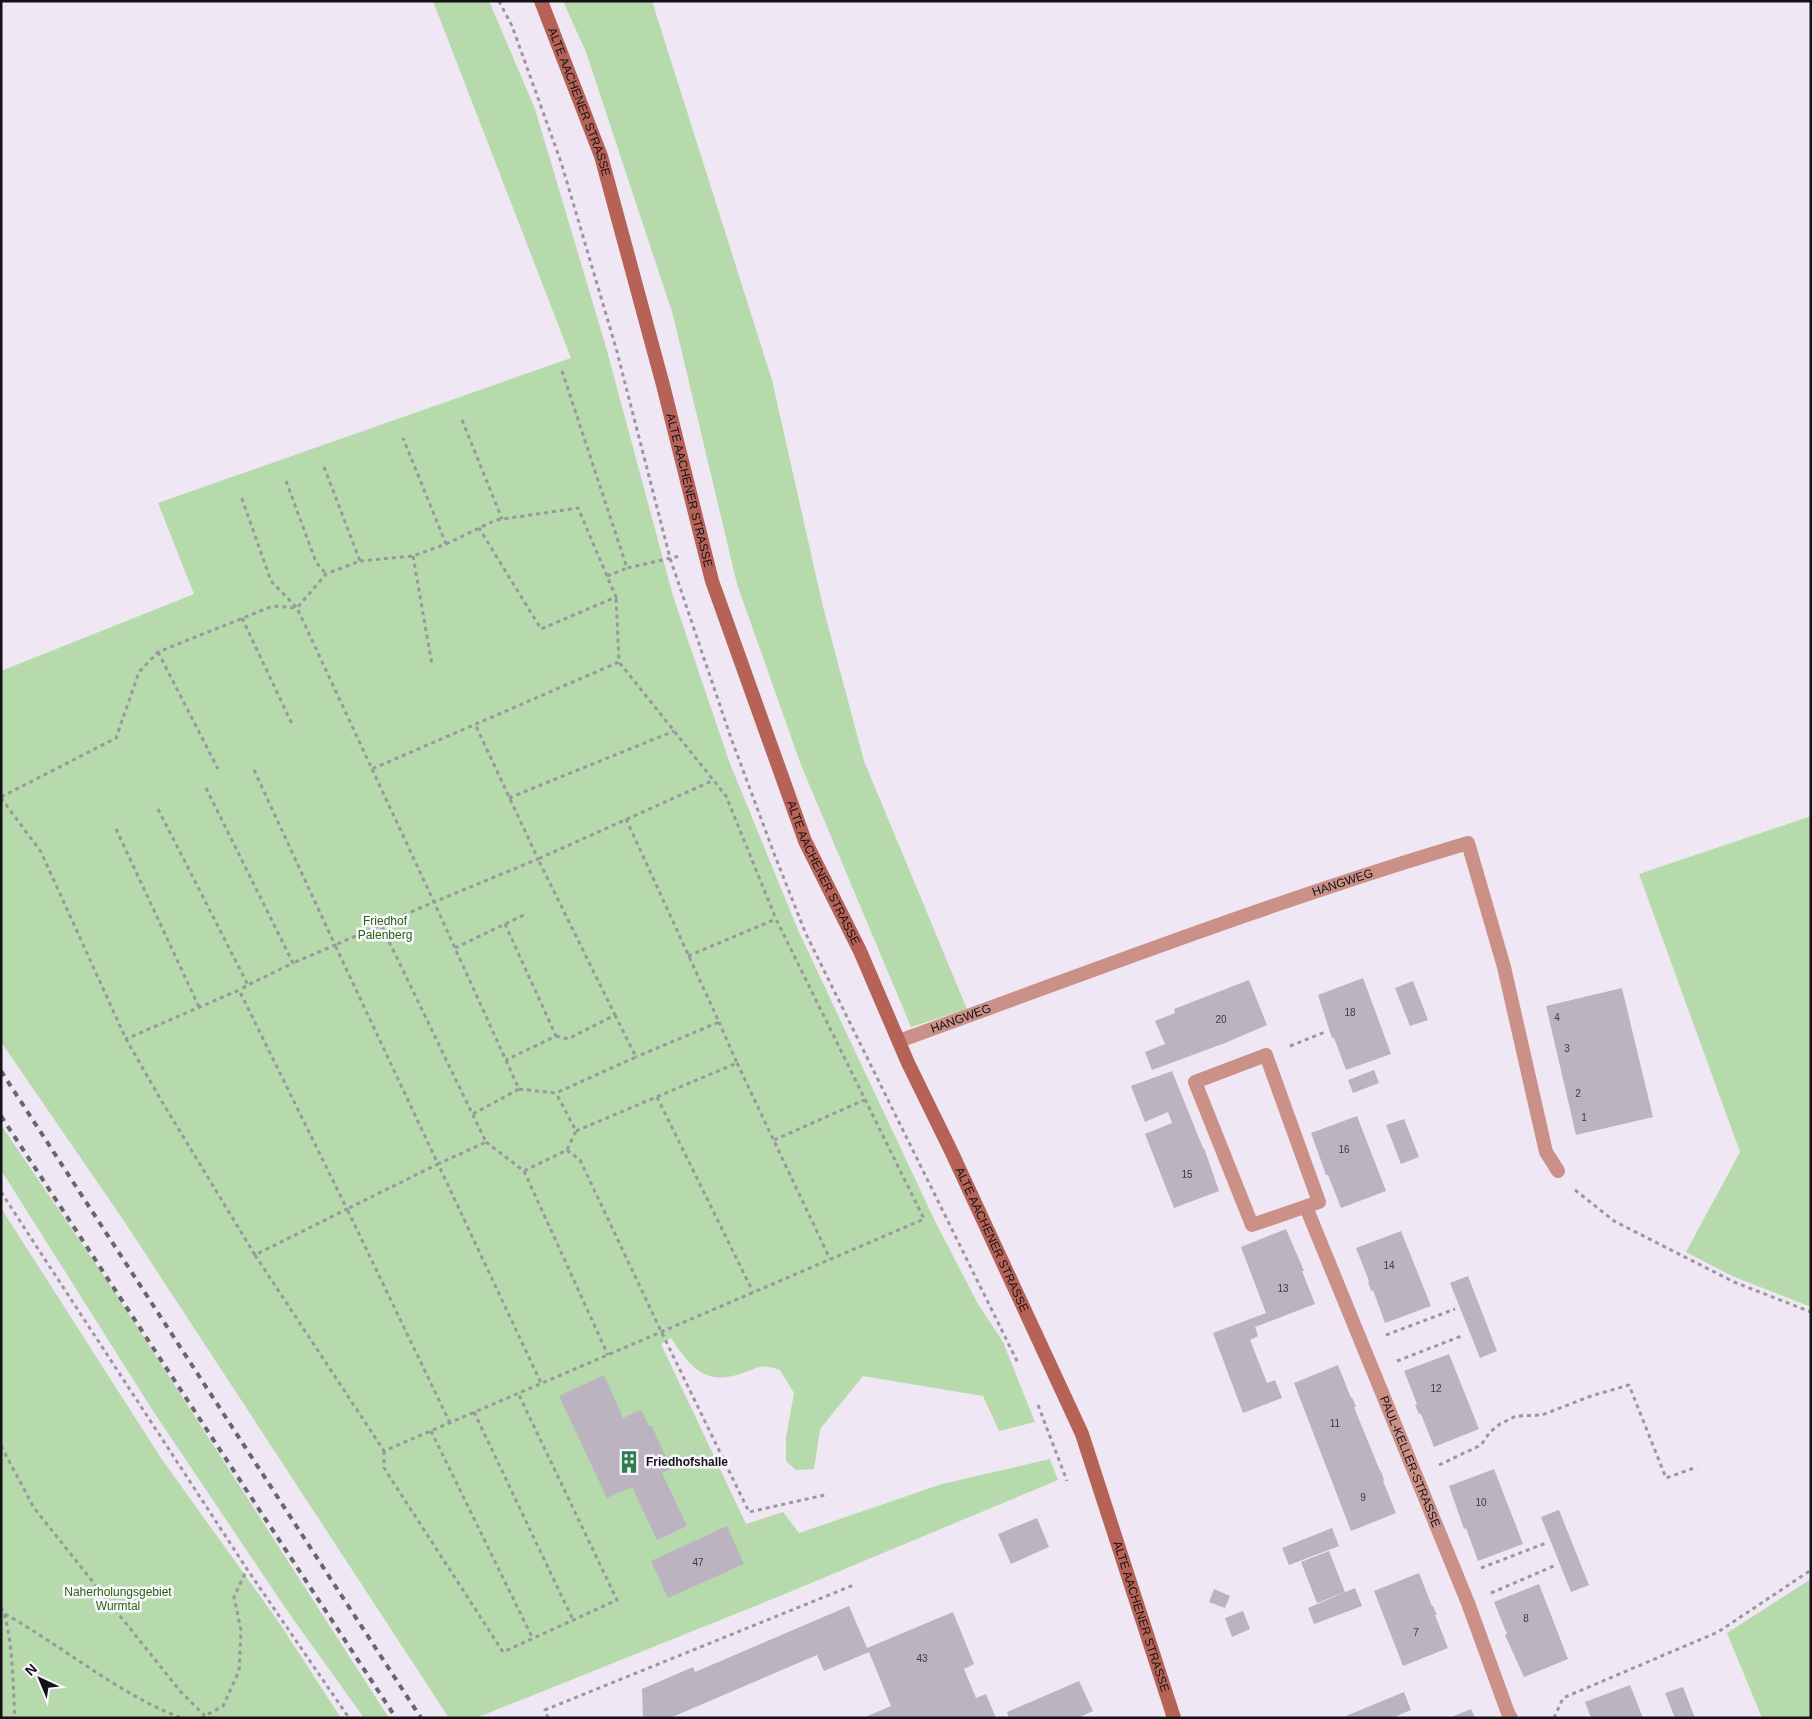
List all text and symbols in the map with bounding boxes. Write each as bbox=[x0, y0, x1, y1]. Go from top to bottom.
street label: ALTE AACHENER STRASSE bbox=[545, 26, 613, 178]
street label: ALTE AACHENER STRASSE bbox=[663, 412, 715, 569]
street label: ALTE AACHENER STRASSE bbox=[784, 799, 863, 947]
street label: HANGWEG bbox=[1310, 866, 1375, 899]
park label: Friedhof Palenberg bbox=[358, 914, 412, 942]
street label: HANGWEG bbox=[929, 1001, 993, 1036]
house number: 18 bbox=[1344, 1007, 1356, 1018]
house number: 4 bbox=[1554, 1012, 1560, 1023]
house number: 20 bbox=[1215, 1014, 1227, 1025]
house number: 3 bbox=[1564, 1043, 1570, 1054]
house number: 2 bbox=[1575, 1088, 1581, 1099]
house number: 1 bbox=[1581, 1112, 1587, 1123]
house number: 16 bbox=[1338, 1144, 1350, 1155]
street label: ALTE AACHENER STRASSE bbox=[953, 1165, 1032, 1314]
house number: 15 bbox=[1181, 1169, 1193, 1180]
house number: 14 bbox=[1383, 1260, 1395, 1271]
house number: 13 bbox=[1277, 1283, 1289, 1294]
house number: 12 bbox=[1430, 1383, 1442, 1394]
street label: PAUL-KELLER-STRASSE bbox=[1377, 1394, 1443, 1529]
house number: 11 bbox=[1330, 1418, 1341, 1429]
building icon: Friedhofshalle bbox=[616, 1449, 642, 1475]
place label: Friedhofshalle bbox=[646, 1455, 728, 1469]
house number: 9 bbox=[1360, 1492, 1366, 1503]
house number: 10 bbox=[1475, 1497, 1487, 1508]
street label: ALTE AACHENER STRASSE bbox=[1110, 1539, 1172, 1694]
house number: 47 bbox=[692, 1557, 704, 1568]
park label: Naherholungsgebiet Wurmtal bbox=[64, 1585, 172, 1613]
house number: 8 bbox=[1523, 1613, 1529, 1624]
house number: 7 bbox=[1413, 1627, 1419, 1638]
house number: 43 bbox=[916, 1653, 928, 1664]
north arrow bbox=[15, 1654, 65, 1704]
text: N bbox=[22, 1660, 40, 1679]

